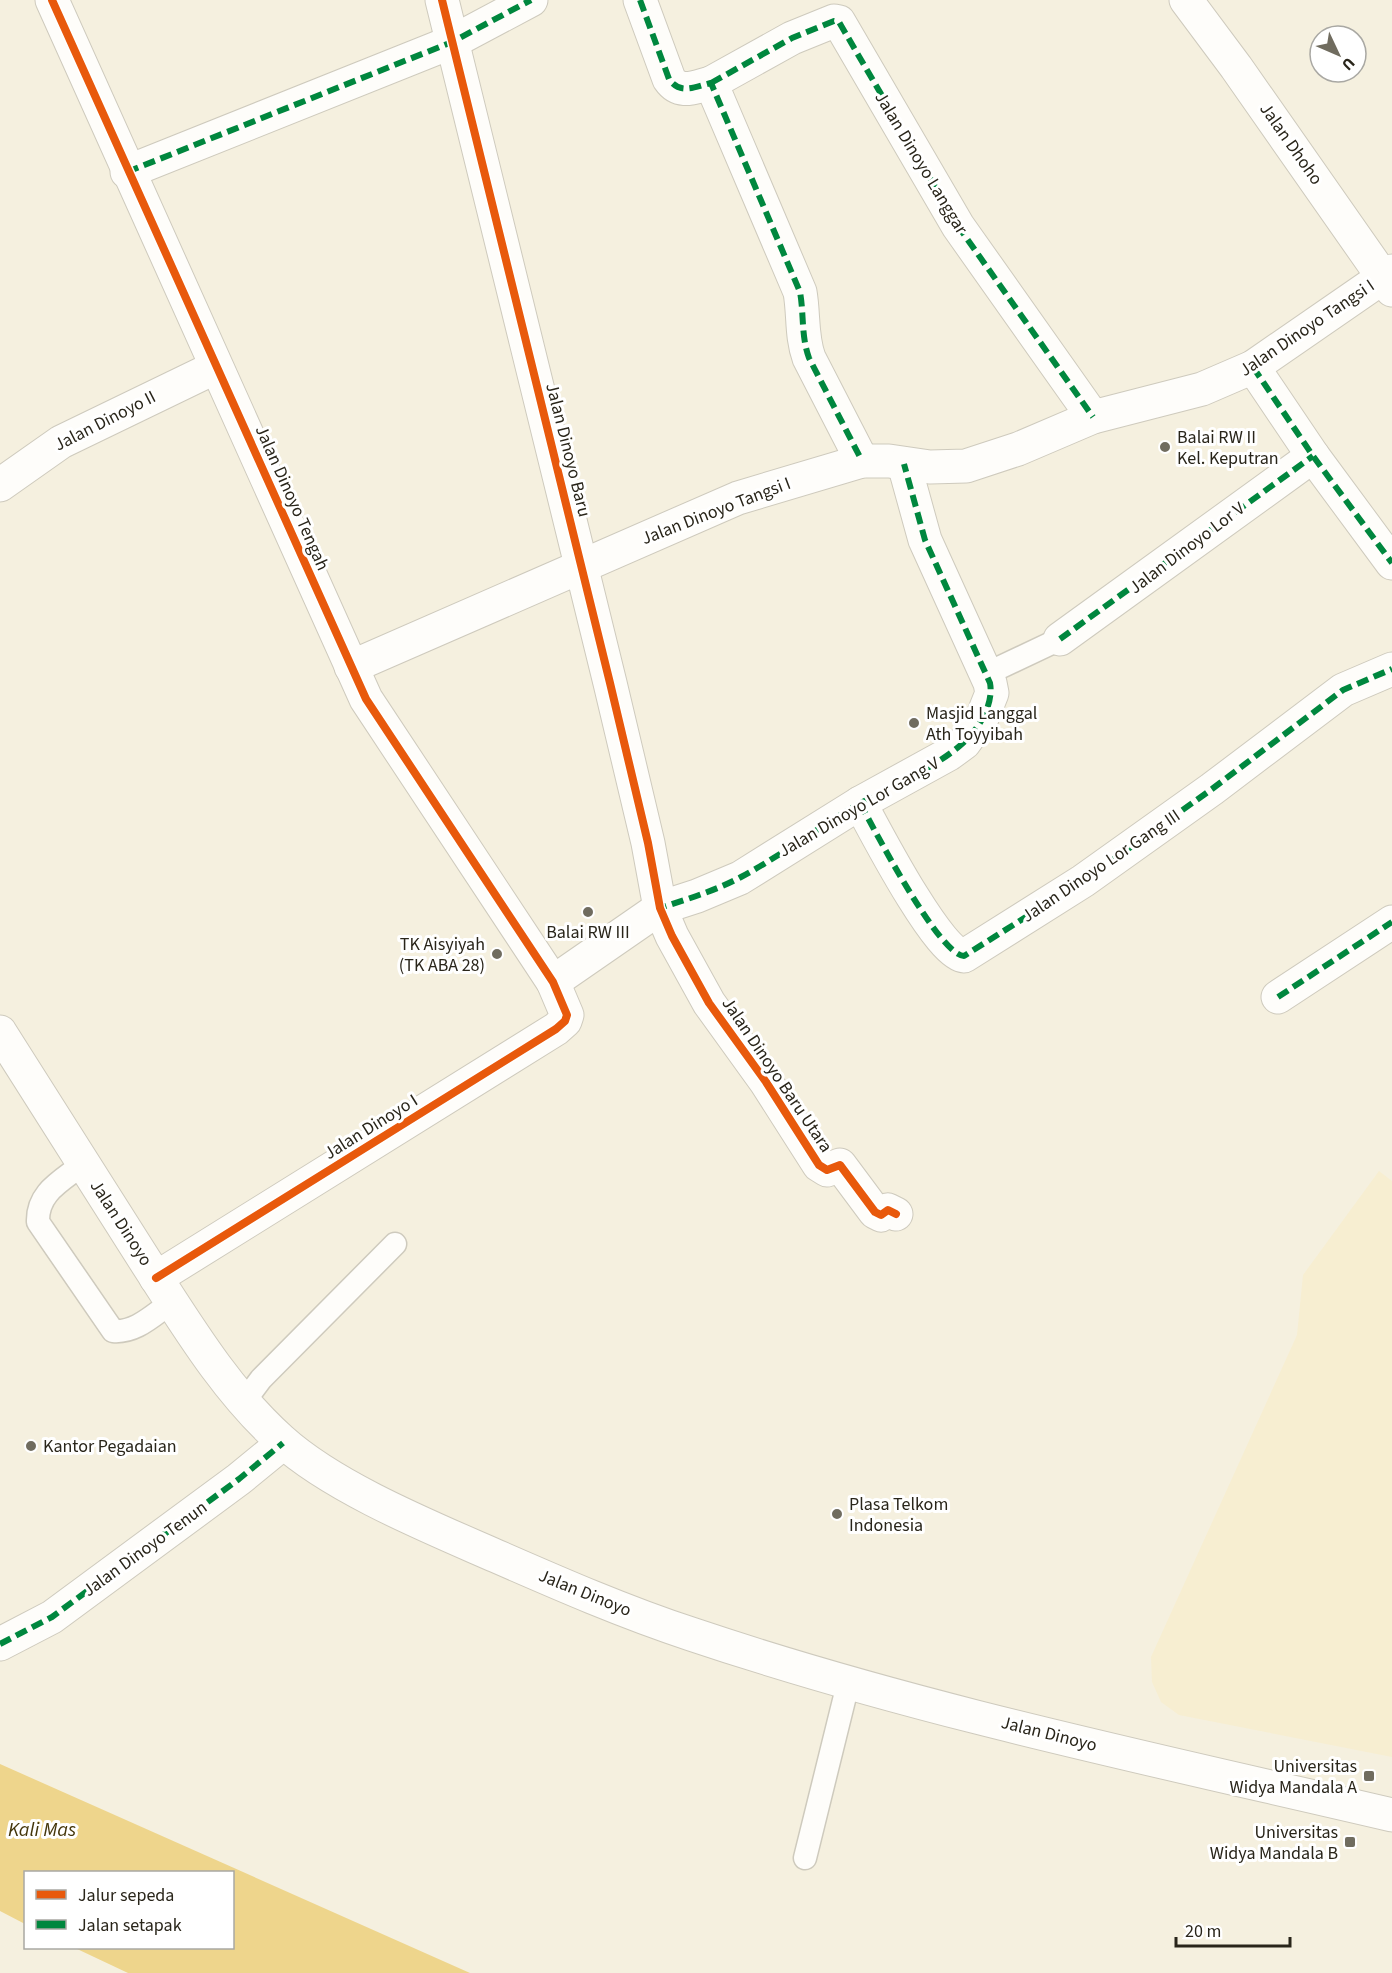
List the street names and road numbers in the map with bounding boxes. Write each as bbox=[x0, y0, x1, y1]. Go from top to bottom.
street label: Jalan Dinoyo Langgar bbox=[868, 87, 974, 240]
street label: Jalan Dhoho bbox=[1254, 98, 1328, 190]
street label: Jalan Dinoyo Tangsi I bbox=[1234, 273, 1380, 383]
street label: Jalan Dinoyo Baru bbox=[539, 380, 597, 520]
street label: Jalan Dinoyo II bbox=[50, 385, 160, 457]
street label: Jalan Dinoyo Tengah bbox=[249, 421, 335, 575]
street label: Jalan Dinoyo Tangsi I bbox=[638, 471, 794, 551]
street label: Jalan Dinoyo Lor V bbox=[1124, 496, 1251, 600]
street label: Jalan Dinoyo Lor Gang V bbox=[774, 750, 945, 863]
street label: Jalan Dinoyo Lor Gang III bbox=[1017, 803, 1185, 929]
street label: Jalan Dinoyo Baru Utara bbox=[716, 993, 838, 1157]
street label: Jalan Dinoyo I bbox=[319, 1088, 423, 1166]
street label: Jalan Dinoyo bbox=[84, 1175, 158, 1271]
street label: Jalan Dinoyo Tenun bbox=[78, 1495, 212, 1603]
street label: Jalan Dinoyo bbox=[535, 1563, 635, 1623]
street label: Jalan Dinoyo bbox=[998, 1710, 1100, 1758]

